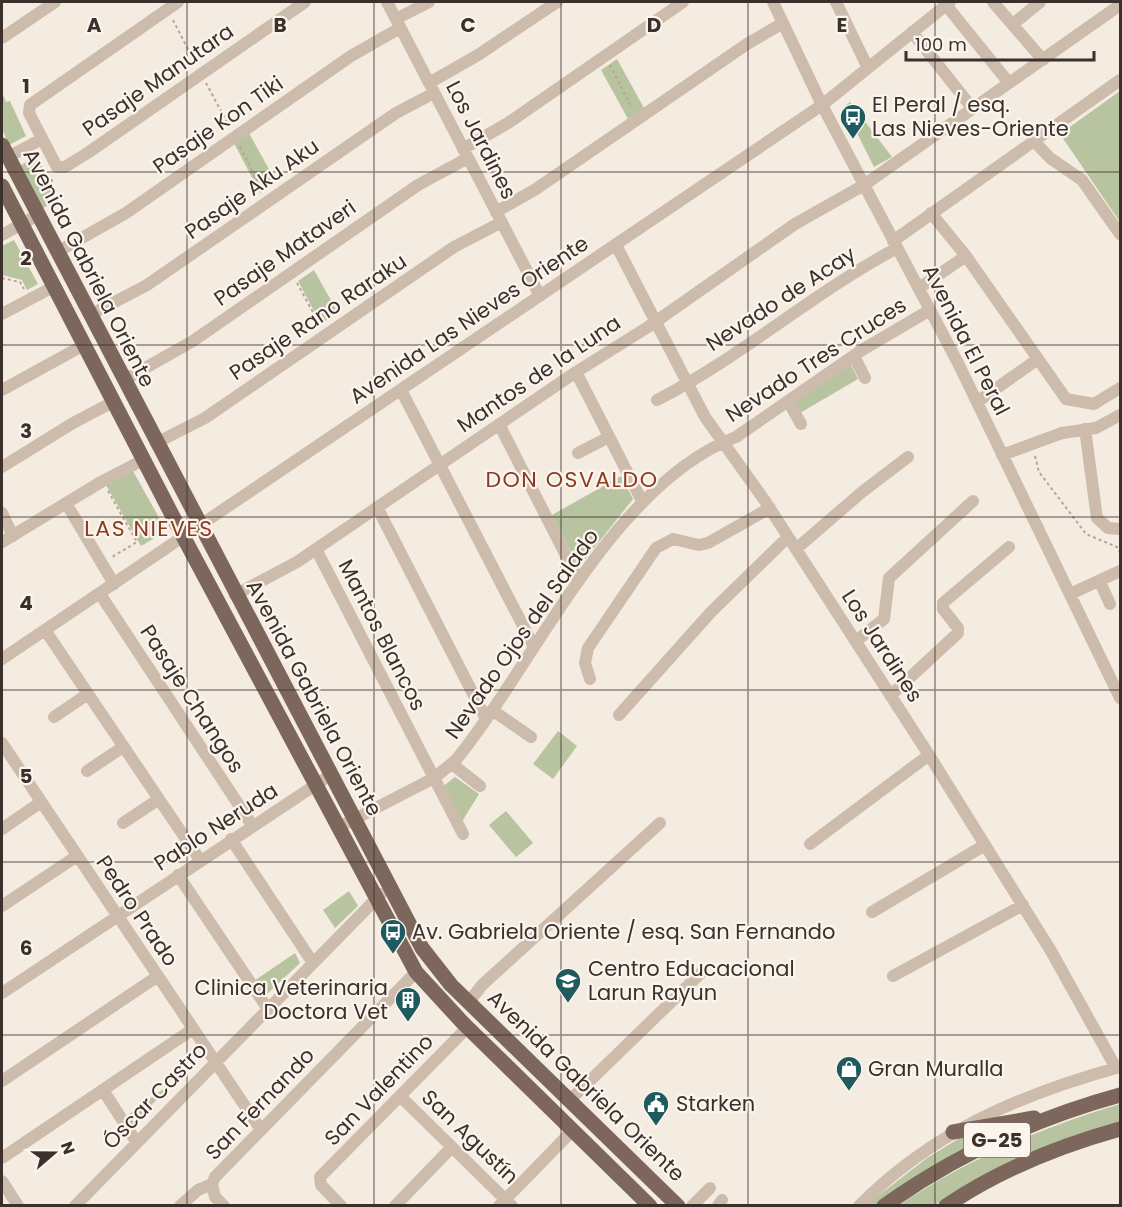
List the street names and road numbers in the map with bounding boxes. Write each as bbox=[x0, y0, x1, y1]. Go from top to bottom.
street label: Pasaje Manutara bbox=[76, 17, 239, 143]
street label: Pasaje Kon Tiki bbox=[147, 69, 289, 180]
street label: Los Jardines bbox=[439, 76, 524, 204]
street label: Pasaje Aku Aku bbox=[179, 131, 325, 246]
street label: Avenida Gabriela Oriente bbox=[17, 144, 162, 392]
street label: Pasaje Mataveri bbox=[208, 193, 362, 312]
street label: Avenida Las Nieves Oriente bbox=[344, 229, 594, 411]
street label: Nevado de Acay bbox=[700, 239, 861, 358]
street label: Pasaje Rano Raraku bbox=[223, 246, 412, 387]
street label: Avenida El Peral bbox=[916, 259, 1017, 420]
street label: Nevado Tres Cruces bbox=[720, 290, 912, 429]
street label: Mantos de la Luna bbox=[451, 308, 626, 439]
street label: Nevado Ojos del Salado bbox=[438, 523, 605, 745]
street label: Mantos Blancos bbox=[332, 554, 433, 715]
street label: Avenida Gabriela Oriente bbox=[240, 574, 389, 821]
street label: Los Jardines bbox=[835, 584, 930, 708]
street label: Pasaje Changos bbox=[134, 619, 251, 778]
street label: Pablo Neruda bbox=[148, 776, 283, 877]
street label: Pedro Prado bbox=[90, 850, 185, 972]
street label: Avenida Gabriela Oriente bbox=[481, 984, 691, 1188]
street label: San Valentino bbox=[318, 1027, 440, 1152]
street label: Óscar Castro bbox=[96, 1036, 213, 1155]
street label: San Fernando bbox=[199, 1041, 321, 1166]
street label: San Agustín bbox=[415, 1083, 525, 1190]
road number: G-25 bbox=[964, 1123, 1030, 1157]

